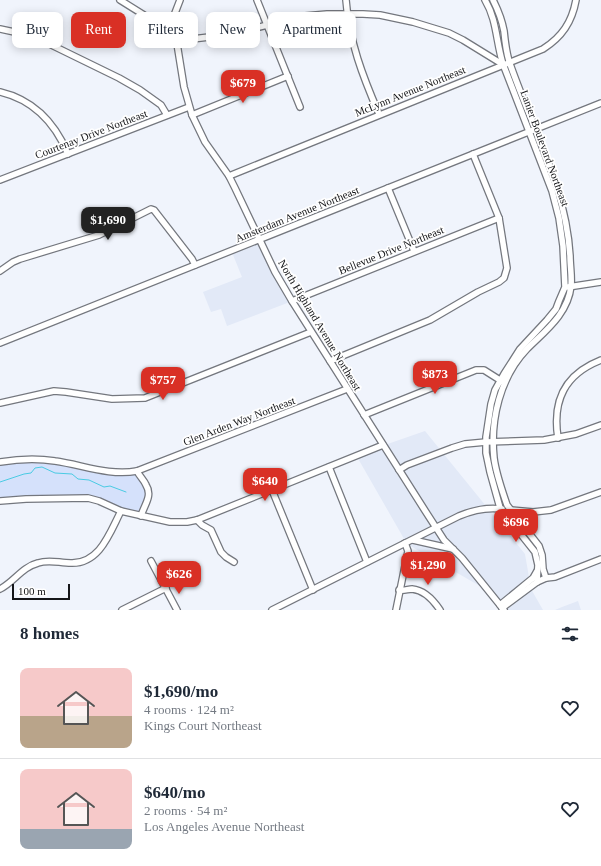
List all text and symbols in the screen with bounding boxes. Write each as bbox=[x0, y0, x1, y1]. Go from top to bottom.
chip: Buy bbox=[12, 12, 63, 48]
chip: Rent bbox=[71, 12, 126, 48]
chip: Filters bbox=[134, 12, 198, 48]
chip: New bbox=[206, 12, 260, 48]
chip: Apartment bbox=[268, 12, 356, 48]
street label: McLynn Avenue Northeast bbox=[353, 63, 467, 119]
pin: $679 bbox=[219, 70, 267, 104]
text: $679 bbox=[230, 75, 256, 90]
street label: Lanier Boulevard Northeast bbox=[518, 88, 572, 208]
street label: Courtenay Drive Northeast bbox=[33, 107, 149, 161]
street label: Amsterdam Avenue Northeast bbox=[233, 184, 361, 244]
pin: $1,690 bbox=[75, 207, 141, 241]
text: $1,690 bbox=[90, 212, 126, 227]
street label: Bellevue Drive Northeast bbox=[337, 223, 445, 277]
street label: North Highland Avenue Northeast bbox=[276, 257, 364, 393]
pin: $873 bbox=[411, 361, 459, 395]
text: $873 bbox=[422, 366, 448, 381]
pin: $757 bbox=[139, 367, 187, 401]
text: $757 bbox=[150, 372, 176, 387]
street label: Glen Arden Way Northeast bbox=[181, 394, 297, 448]
pin: $640 bbox=[241, 468, 289, 502]
text: $640 bbox=[252, 473, 278, 488]
pin: $696 bbox=[492, 509, 540, 543]
text: $696 bbox=[503, 514, 529, 529]
pin: $1,290 bbox=[395, 552, 461, 586]
text: $1,290 bbox=[410, 557, 446, 572]
pin: $626 bbox=[155, 561, 203, 595]
text: $626 bbox=[166, 566, 192, 581]
scale bar bbox=[12, 582, 70, 601]
text: 100 m bbox=[18, 585, 46, 597]
icon: filters bbox=[559, 623, 581, 645]
text: 8 homes bbox=[20, 624, 79, 643]
text: $1,690/mo bbox=[144, 682, 218, 701]
icon: home bbox=[52, 684, 100, 732]
icon: heart bbox=[559, 697, 581, 719]
text: 4 rooms · 124 m² bbox=[144, 702, 234, 717]
text: Kings Court Northeast bbox=[144, 718, 262, 733]
text: $640/mo bbox=[144, 783, 205, 802]
icon: home bbox=[52, 785, 100, 833]
icon: heart bbox=[559, 798, 581, 820]
text: 2 rooms · 54 m² bbox=[144, 803, 227, 818]
text: Los Angeles Avenue Northeast bbox=[144, 819, 304, 834]

